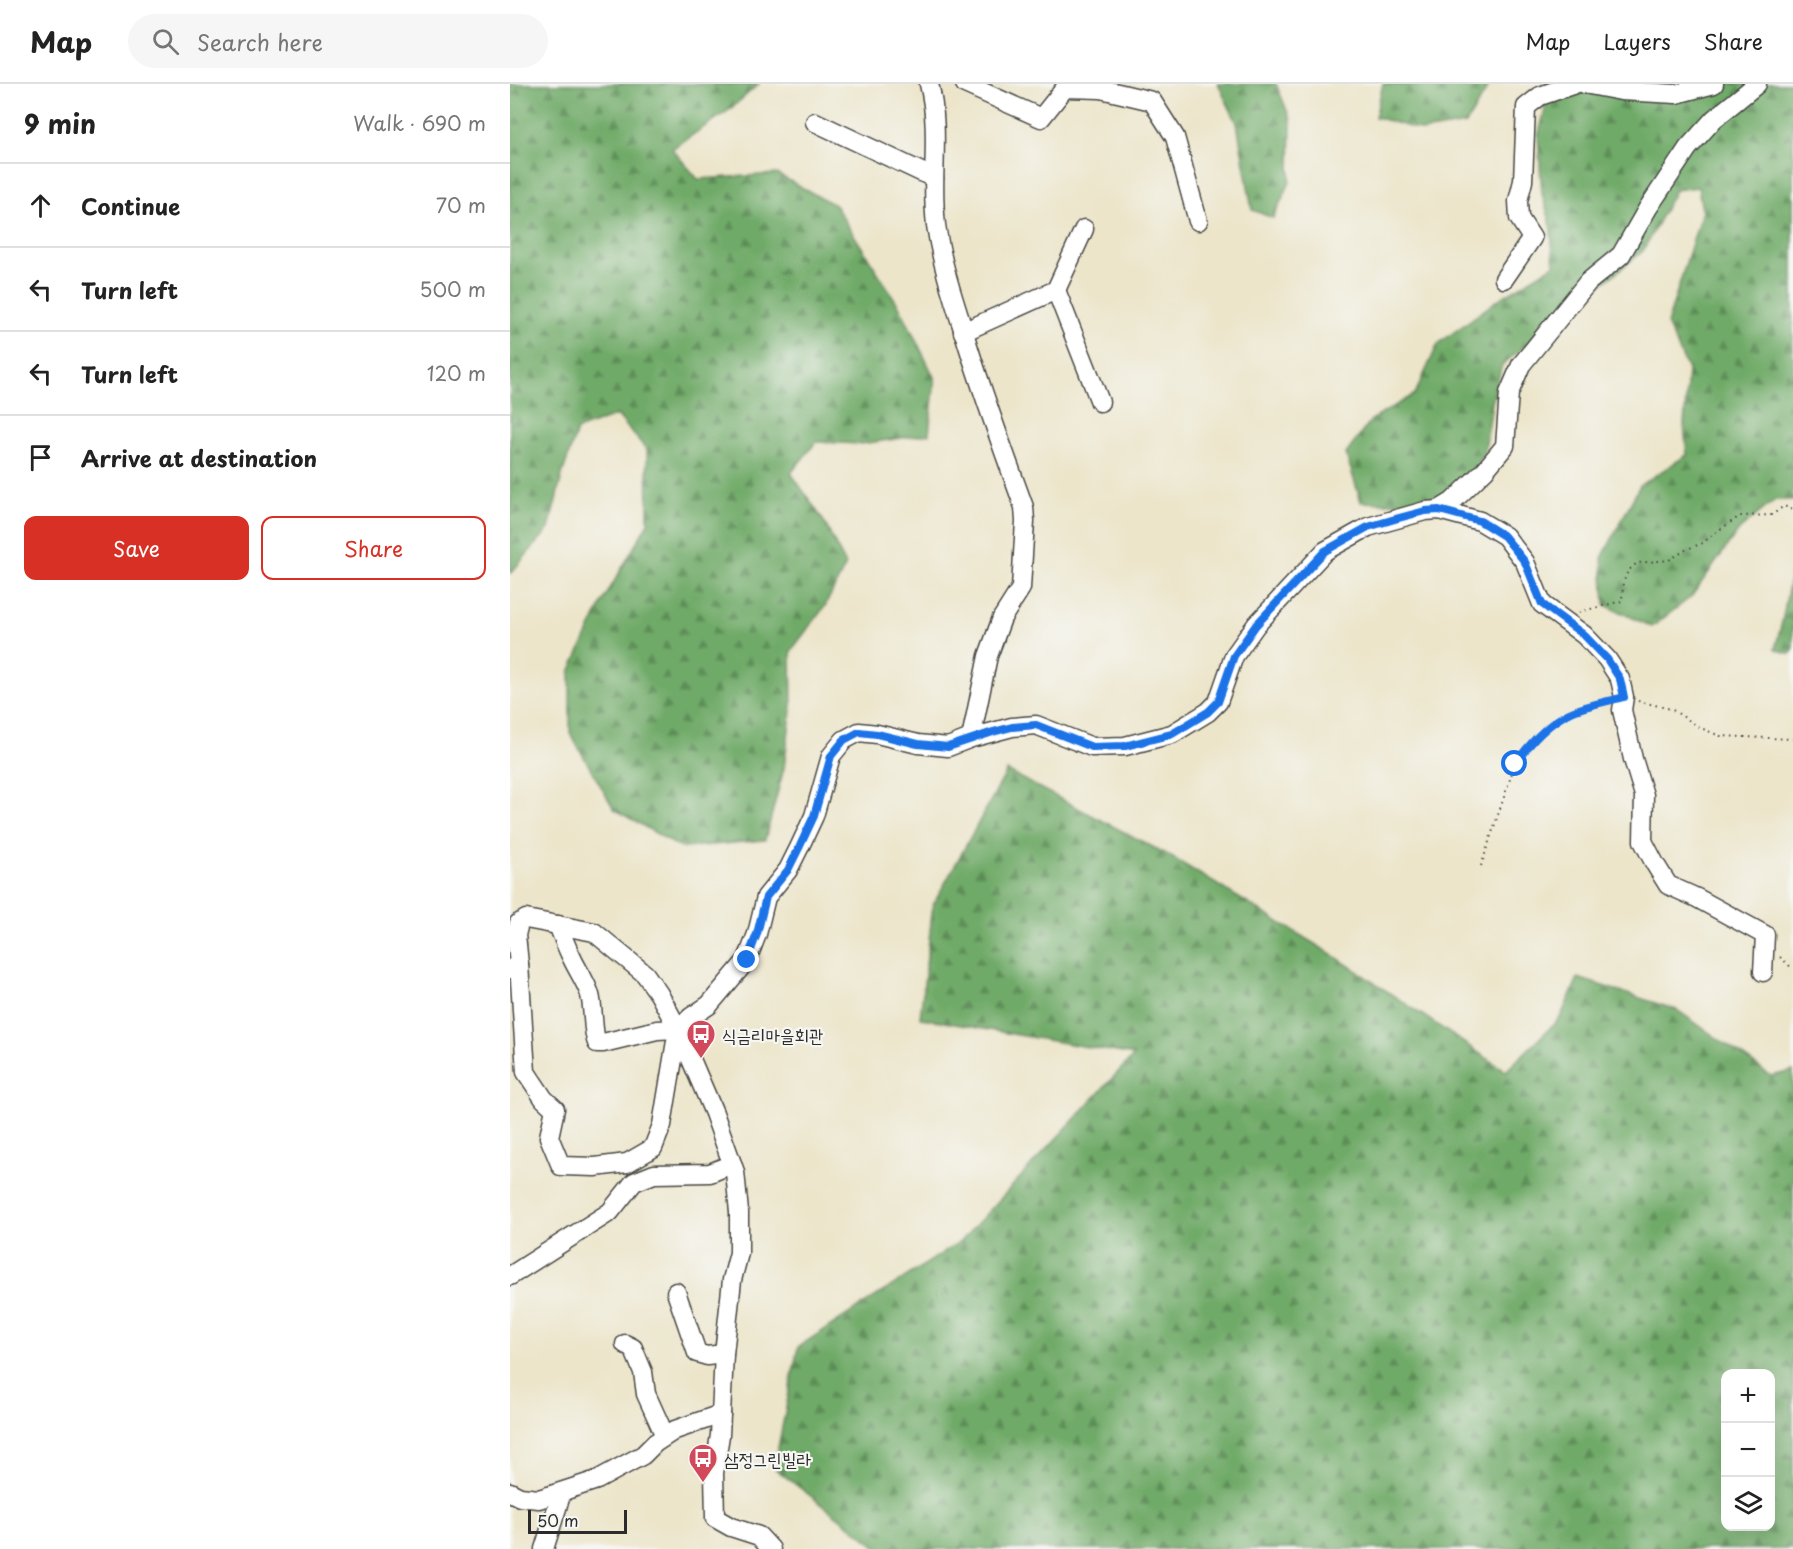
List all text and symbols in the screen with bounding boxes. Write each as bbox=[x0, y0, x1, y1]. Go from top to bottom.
search box bbox=[128, 14, 548, 68]
text: Map bbox=[30, 20, 92, 63]
icon: search bbox=[149, 25, 182, 58]
text: Search here bbox=[197, 25, 323, 58]
text: Map bbox=[1526, 25, 1570, 57]
text: Layers bbox=[1603, 25, 1671, 57]
text: Share bbox=[1704, 25, 1763, 57]
text: 9 min bbox=[24, 104, 96, 143]
text: Walk · 690 m bbox=[353, 108, 486, 138]
icon: ahead bbox=[24, 189, 57, 222]
text: Continue bbox=[81, 189, 180, 222]
text: 70 m bbox=[436, 190, 486, 220]
icon: left bbox=[24, 273, 57, 306]
text: Turn left bbox=[81, 273, 178, 306]
text: 500 m bbox=[419, 274, 486, 304]
icon: left bbox=[24, 357, 57, 390]
text: Turn left bbox=[81, 357, 178, 390]
text: 120 m bbox=[427, 358, 486, 388]
icon: arrive bbox=[24, 441, 57, 474]
text: Arrive at destination bbox=[81, 441, 317, 474]
button: Save bbox=[24, 516, 249, 580]
button: Share bbox=[261, 516, 486, 580]
route start bbox=[1501, 750, 1527, 776]
route end bbox=[733, 946, 759, 972]
bus stop icon: 식금리마을회관 bbox=[685, 1018, 717, 1060]
place label: 식금리마을회관 bbox=[722, 1021, 823, 1048]
map controls bbox=[1721, 1369, 1775, 1531]
button: + bbox=[1721, 1369, 1775, 1423]
button: − bbox=[1721, 1423, 1775, 1477]
bus stop icon: 삼정그린빌라 bbox=[687, 1442, 719, 1484]
place label: 삼정그린빌라 bbox=[724, 1445, 811, 1472]
button: layers bbox=[1721, 1477, 1775, 1531]
scale bar bbox=[528, 1507, 627, 1534]
text: 50 m bbox=[537, 1508, 578, 1532]

